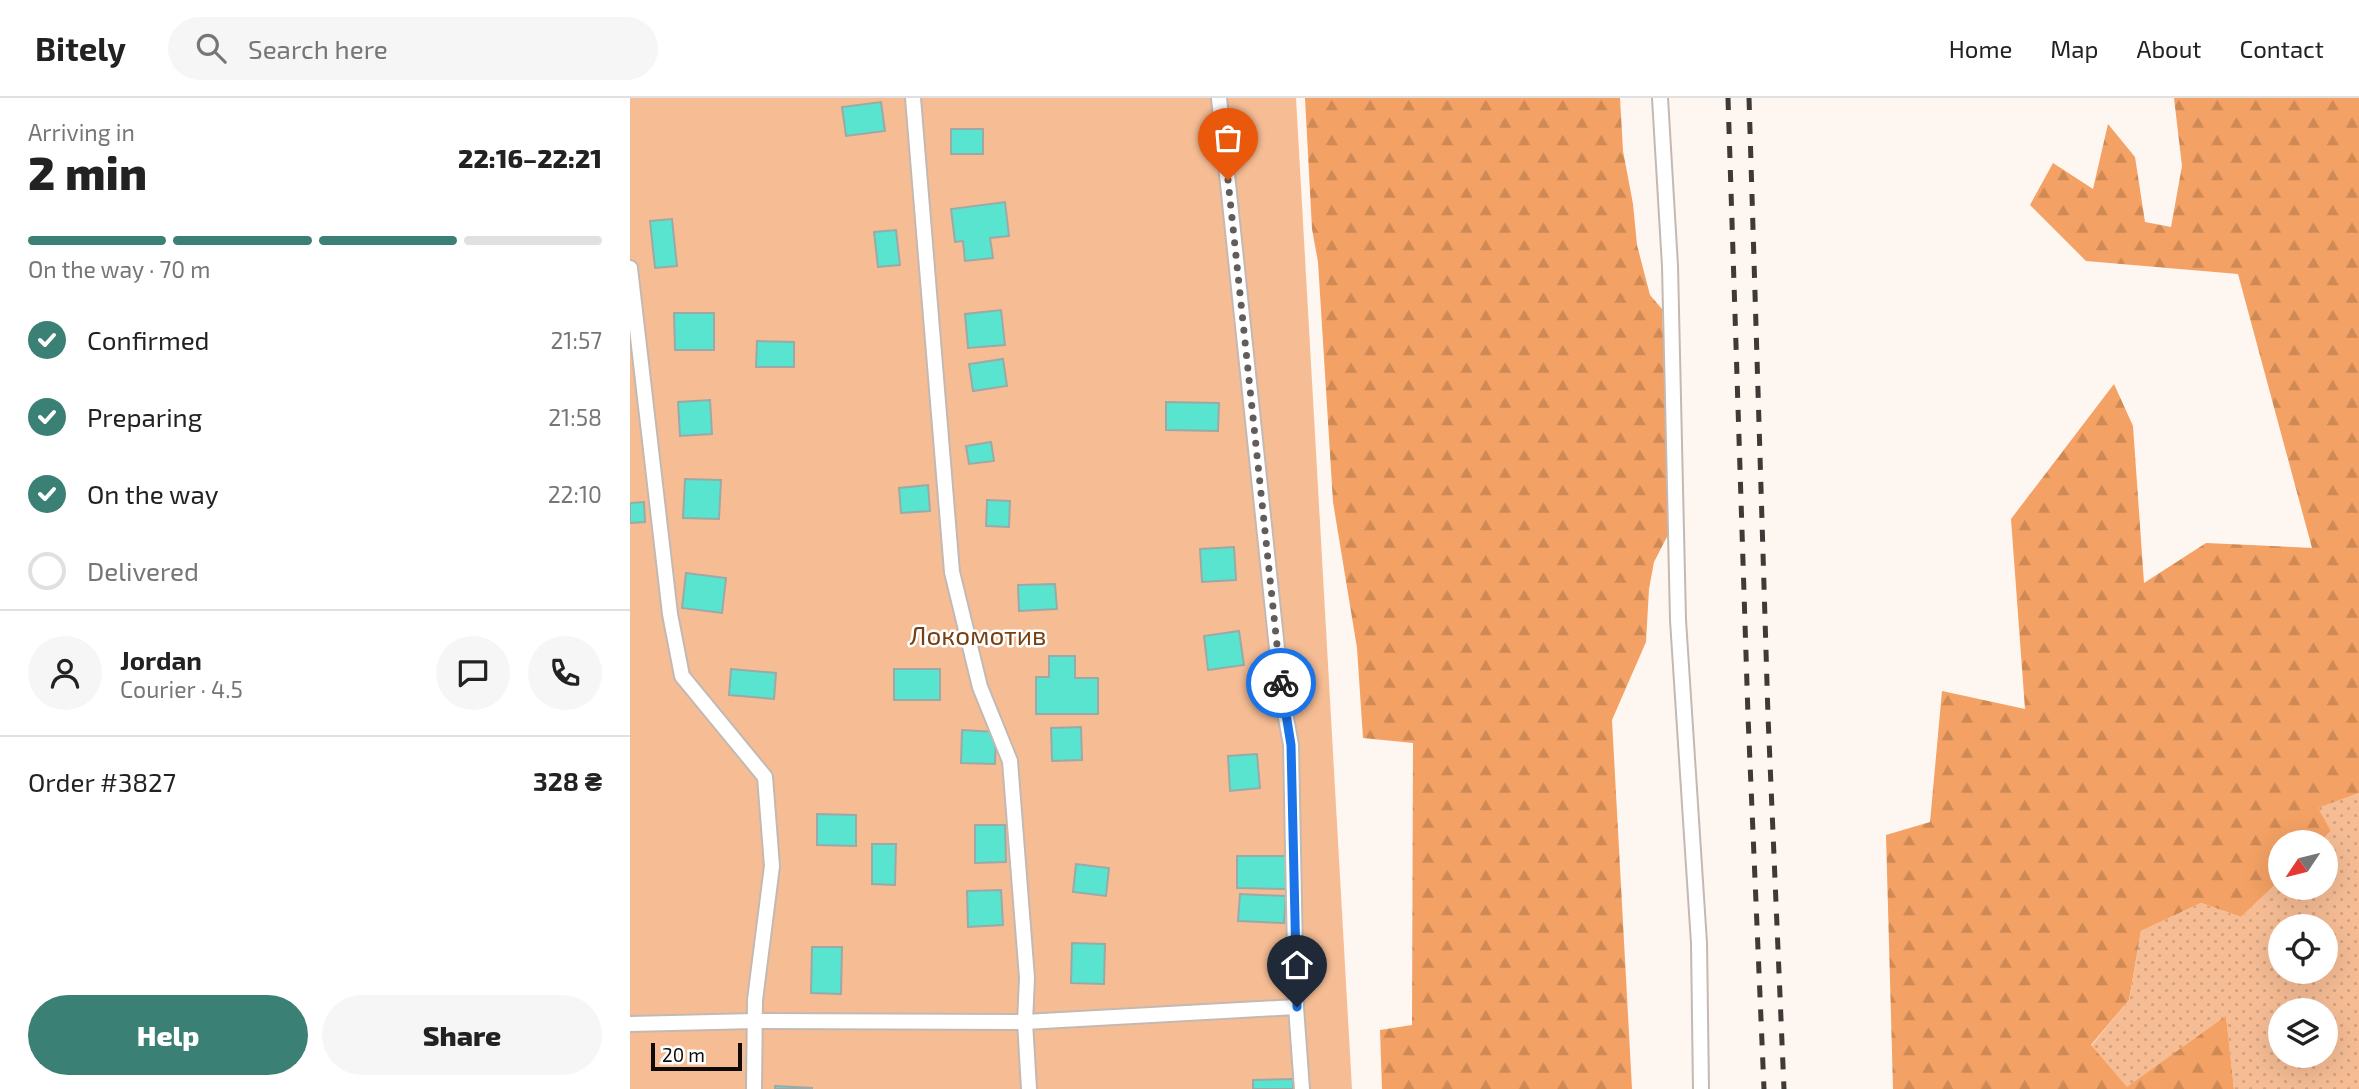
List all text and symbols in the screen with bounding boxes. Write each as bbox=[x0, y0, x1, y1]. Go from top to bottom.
search box bbox=[168, 17, 658, 80]
text: Bitely bbox=[35, 28, 126, 68]
icon: search bbox=[192, 29, 230, 67]
text: Search here bbox=[248, 33, 388, 64]
text: Home bbox=[1949, 34, 2012, 63]
text: Map bbox=[2050, 34, 2098, 63]
text: About bbox=[2136, 34, 2202, 63]
text: Contact bbox=[2240, 34, 2324, 63]
pin bbox=[1198, 108, 1258, 180]
text: Arriving in bbox=[28, 118, 135, 146]
icon: bag bbox=[1209, 119, 1247, 157]
text: 22:16–22:21 bbox=[458, 142, 602, 173]
text: 2 min bbox=[28, 144, 147, 199]
text: On the way · 70 m bbox=[28, 255, 210, 283]
icon: check bbox=[28, 321, 66, 359]
text: Confirmed bbox=[87, 324, 210, 355]
text: 21:57 bbox=[550, 326, 602, 354]
icon: check bbox=[28, 398, 66, 436]
text: Preparing bbox=[87, 401, 202, 432]
text: 21:58 bbox=[548, 403, 602, 431]
icon: check bbox=[28, 475, 66, 513]
text: On the way bbox=[87, 478, 218, 509]
text: 22:10 bbox=[548, 480, 602, 508]
text: Delivered bbox=[87, 555, 199, 586]
park label: Локомотив bbox=[910, 619, 1046, 650]
button: person bbox=[28, 636, 102, 710]
button: chat bbox=[436, 636, 510, 710]
button: phone bbox=[528, 636, 602, 710]
text: Jordan bbox=[120, 644, 202, 675]
courier bbox=[1246, 648, 1316, 718]
icon: bike bbox=[1262, 664, 1300, 702]
text: Courier · 4.5 bbox=[120, 675, 243, 703]
text: 328 ₴ bbox=[533, 765, 602, 796]
text: Order #3827 bbox=[28, 766, 176, 797]
north arrow bbox=[2268, 830, 2338, 900]
map controls bbox=[2268, 830, 2338, 1068]
button: locate bbox=[2268, 914, 2338, 984]
pin bbox=[1267, 935, 1327, 1007]
icon: home bbox=[1278, 946, 1316, 984]
button: Help bbox=[28, 995, 308, 1075]
button: Share bbox=[322, 995, 602, 1075]
button: layers bbox=[2268, 998, 2338, 1068]
scale bar bbox=[651, 1040, 742, 1072]
text: 20 m bbox=[662, 1043, 705, 1066]

